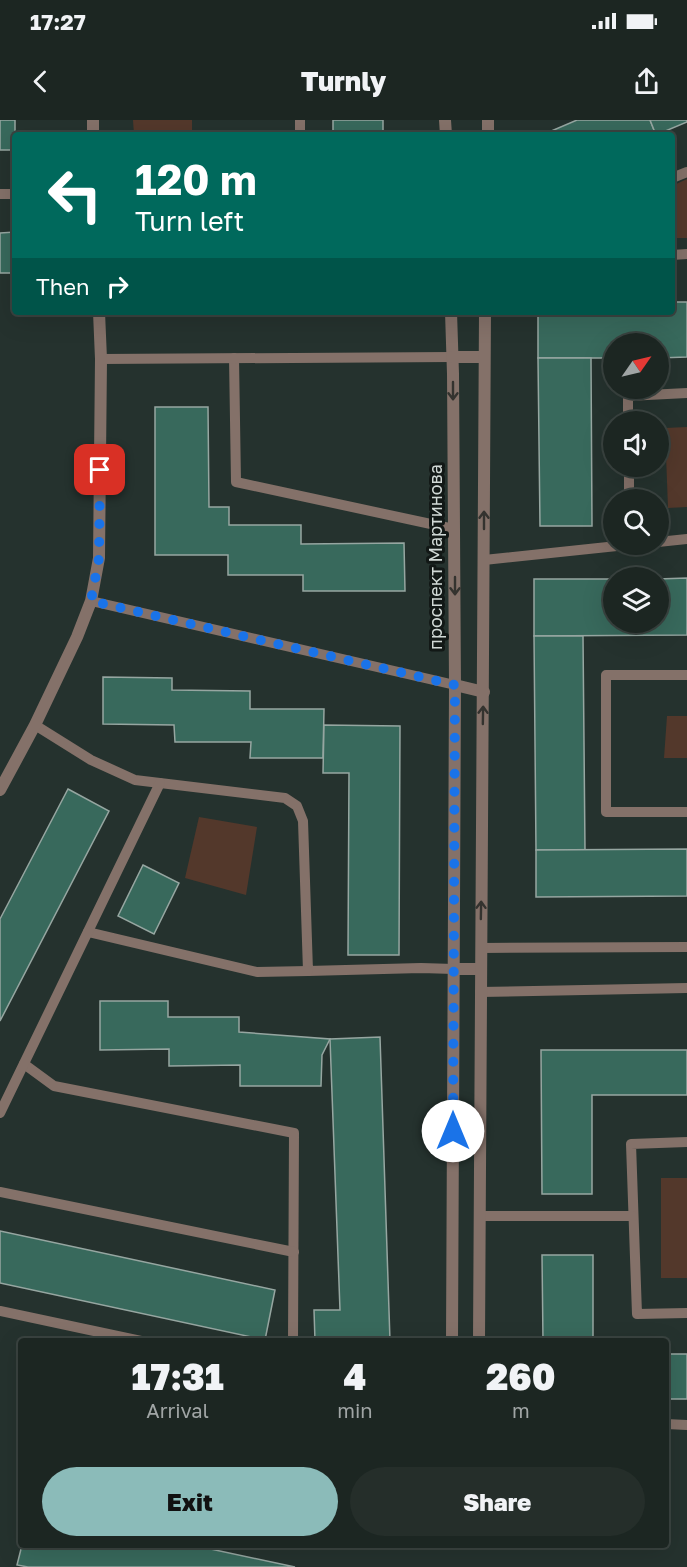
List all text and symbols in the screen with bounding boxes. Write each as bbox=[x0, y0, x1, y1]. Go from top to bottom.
text: 17:27 bbox=[30, 8, 86, 35]
icon: back bbox=[24, 65, 57, 98]
text: Turnly bbox=[301, 65, 386, 97]
icon: share bbox=[630, 65, 663, 98]
text: 120 m bbox=[135, 154, 257, 204]
icon: left bbox=[36, 156, 114, 234]
text: Turn left bbox=[135, 205, 244, 237]
icon: right bbox=[101, 270, 134, 303]
text: Then bbox=[36, 273, 89, 300]
north arrow bbox=[603, 333, 669, 399]
map controls bbox=[603, 333, 669, 633]
one-way arrow bbox=[447, 381, 459, 401]
button: sound bbox=[603, 411, 669, 477]
pin bbox=[74, 444, 125, 495]
icon: arrive bbox=[83, 453, 116, 486]
street label: проспект Мартинова bbox=[424, 464, 446, 650]
button: search bbox=[603, 489, 669, 555]
one-way arrow bbox=[478, 511, 490, 531]
button: layers bbox=[603, 567, 669, 633]
one-way arrow bbox=[449, 576, 461, 596]
one-way arrow bbox=[477, 706, 489, 726]
one-way arrow bbox=[475, 901, 487, 921]
position arrow bbox=[421, 1099, 485, 1163]
text: 17:31 bbox=[131, 1355, 224, 1398]
text: 4 bbox=[343, 1355, 366, 1398]
text: 260 bbox=[486, 1355, 556, 1398]
text: Arrival bbox=[146, 1398, 209, 1422]
text: min bbox=[337, 1398, 373, 1422]
text: m bbox=[512, 1398, 530, 1422]
button: Exit bbox=[42, 1467, 338, 1536]
button: Share bbox=[350, 1467, 645, 1536]

